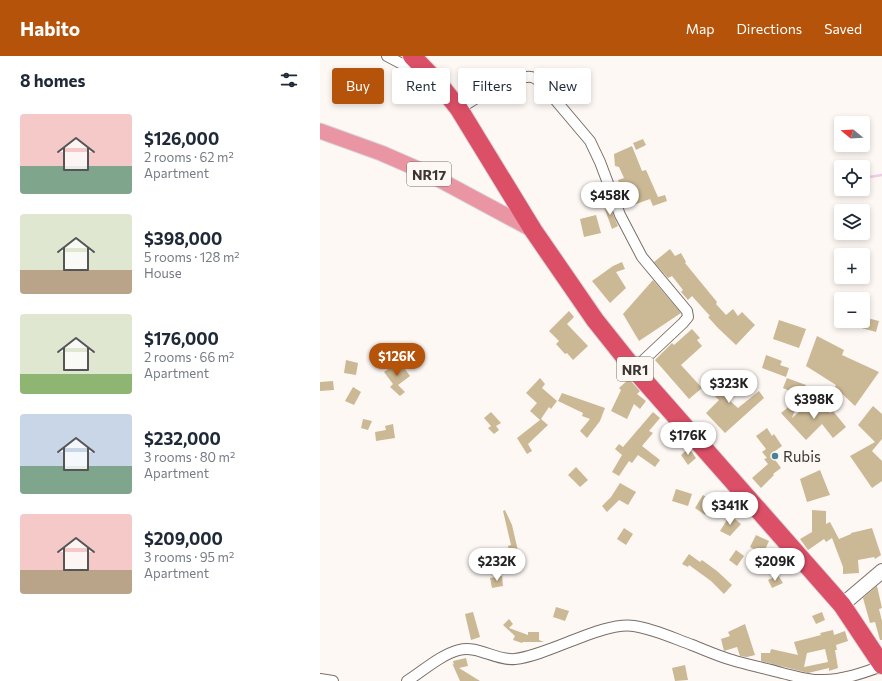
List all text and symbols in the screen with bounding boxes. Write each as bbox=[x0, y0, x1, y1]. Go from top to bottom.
text: Habito bbox=[20, 17, 80, 40]
text: Map bbox=[686, 20, 715, 37]
text: Directions bbox=[737, 20, 802, 37]
text: Saved bbox=[824, 20, 862, 37]
chip: Buy bbox=[332, 68, 384, 104]
chip: Rent bbox=[392, 68, 450, 104]
chip: Filters bbox=[458, 68, 526, 104]
chip: New bbox=[534, 68, 591, 104]
icon: filters bbox=[278, 69, 300, 91]
text: 8 homes bbox=[20, 70, 85, 91]
north arrow bbox=[834, 116, 870, 152]
map controls bbox=[834, 116, 870, 328]
text: $126,000 bbox=[144, 128, 219, 149]
icon: home bbox=[52, 130, 100, 178]
text: 2 rooms · 62 m² bbox=[144, 149, 234, 165]
button: locate bbox=[834, 160, 870, 196]
road number: NR17 bbox=[407, 162, 451, 186]
text: Apartment bbox=[144, 165, 209, 181]
pin: $458K bbox=[582, 182, 638, 216]
text: $458K bbox=[590, 187, 630, 203]
button: layers bbox=[834, 204, 870, 240]
text: $398,000 bbox=[144, 228, 222, 249]
icon: home bbox=[52, 230, 100, 278]
button: + bbox=[834, 248, 870, 284]
text: 5 rooms · 128 m² bbox=[144, 249, 239, 265]
text: House bbox=[144, 265, 182, 281]
button: − bbox=[834, 292, 870, 328]
text: $176,000 bbox=[144, 328, 219, 349]
icon: home bbox=[52, 330, 100, 378]
pin: $126K bbox=[369, 343, 425, 377]
text: $126K bbox=[378, 348, 416, 364]
text: 2 rooms · 66 m² bbox=[144, 349, 234, 365]
road number: NR1 bbox=[617, 357, 653, 381]
text: Apartment bbox=[144, 365, 209, 381]
pin: $323K bbox=[701, 370, 757, 404]
text: $323K bbox=[709, 375, 749, 391]
pin: $398K bbox=[786, 386, 842, 420]
text: $398K bbox=[794, 391, 834, 407]
pin: $176K bbox=[660, 422, 716, 456]
text: $176K bbox=[669, 427, 707, 443]
text: $232,000 bbox=[144, 428, 221, 449]
icon: home bbox=[52, 430, 100, 478]
place label: Rubis bbox=[783, 447, 821, 465]
text: 3 rooms · 80 m² bbox=[144, 449, 235, 465]
marker: Rubis bbox=[770, 451, 780, 461]
text: Apartment bbox=[144, 465, 209, 481]
pin: $341K bbox=[702, 492, 758, 526]
text: $341K bbox=[711, 497, 749, 513]
text: $209,000 bbox=[144, 528, 223, 549]
icon: home bbox=[52, 530, 100, 578]
pin: $232K bbox=[469, 548, 525, 582]
pin: $209K bbox=[747, 548, 803, 582]
text: 3 rooms · 95 m² bbox=[144, 549, 234, 565]
text: $232K bbox=[478, 553, 516, 569]
text: $209K bbox=[755, 553, 795, 569]
text: Apartment bbox=[144, 565, 209, 581]

